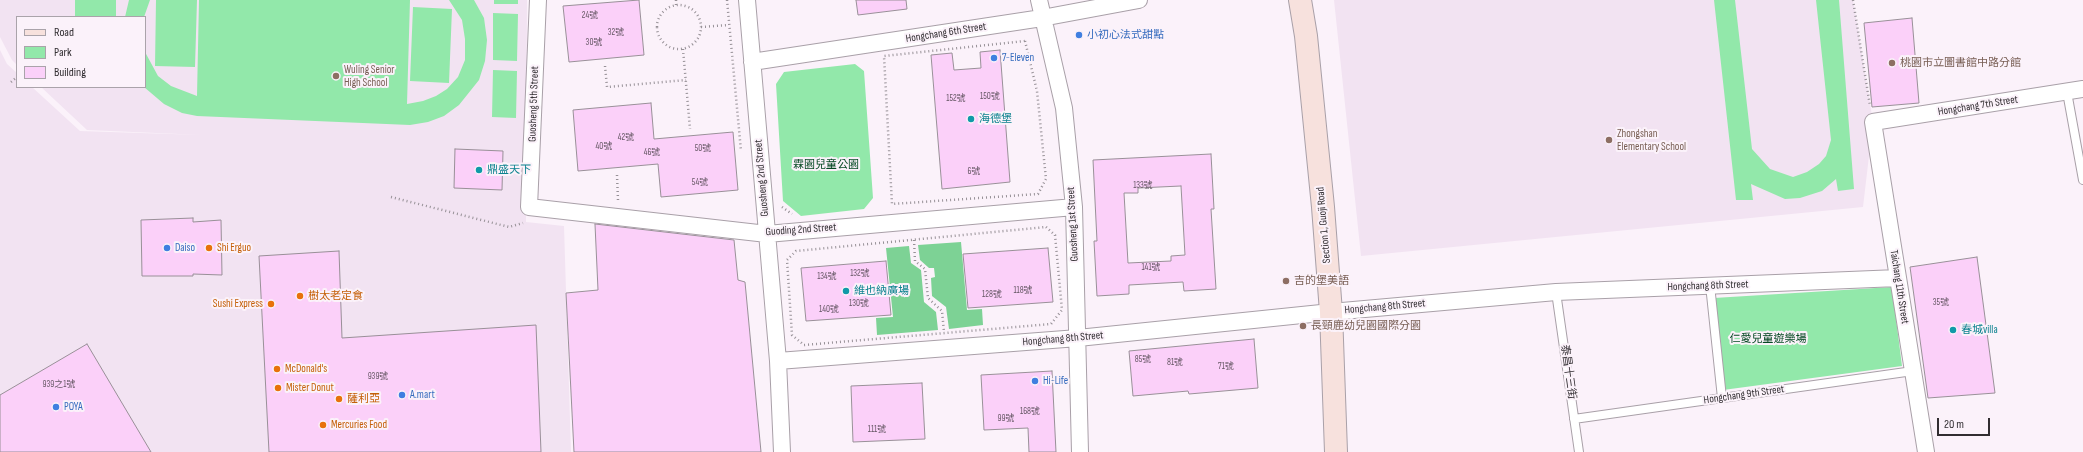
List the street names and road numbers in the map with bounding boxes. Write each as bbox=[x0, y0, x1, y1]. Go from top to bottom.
street label: Hongchang 6th Street bbox=[905, 20, 987, 46]
street label: Guosheng 5th Street bbox=[526, 66, 542, 142]
street label: Hongchang 7th Street bbox=[1937, 93, 2019, 119]
street label: Guosheng 2nd Street bbox=[752, 139, 772, 217]
street label: Guosheng 1st Street bbox=[1064, 186, 1082, 262]
street label: Section 1, Guoji Road bbox=[1314, 186, 1334, 264]
street label: Guoding 2nd Street bbox=[765, 221, 837, 239]
street label: Taichang 11th Street bbox=[1887, 249, 1911, 325]
street label: Hongchang 8th Street bbox=[1667, 278, 1749, 294]
street label: Hongchang 8th Street bbox=[1344, 297, 1426, 317]
street label: Hongchang 8th Street bbox=[1022, 329, 1104, 349]
street label: 泰昌十三街 bbox=[1558, 344, 1578, 400]
street label: Hongchang 9th Street bbox=[1703, 383, 1785, 407]

